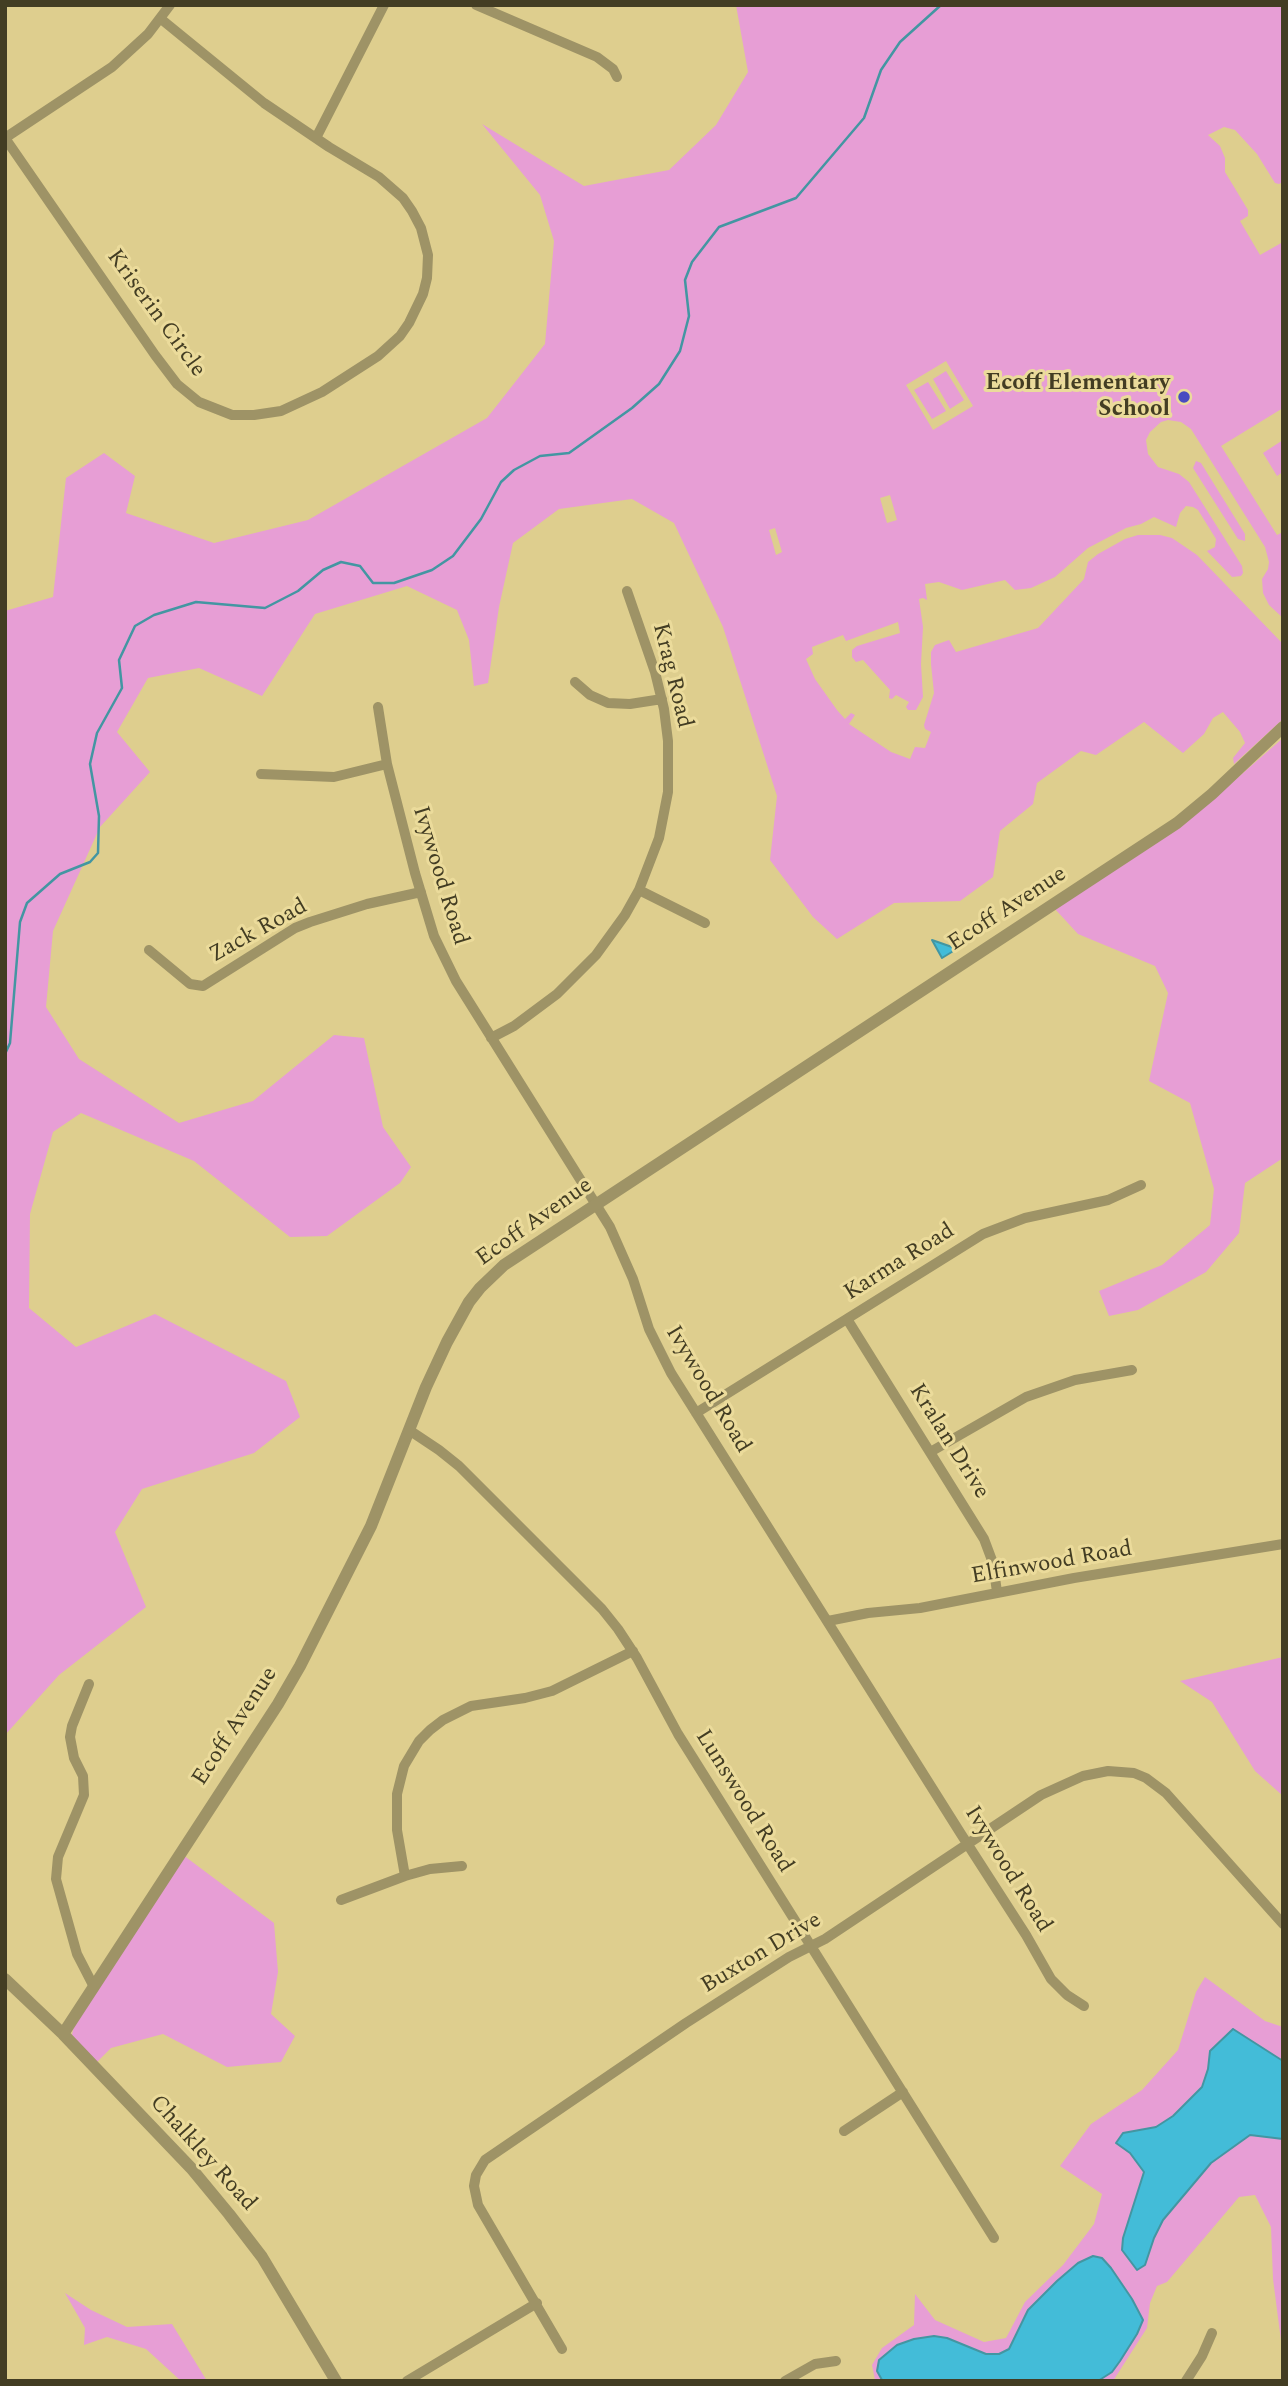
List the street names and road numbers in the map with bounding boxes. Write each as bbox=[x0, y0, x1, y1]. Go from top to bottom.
street label: Kriserin Circle bbox=[99, 245, 211, 383]
street label: Krag Road bbox=[645, 621, 697, 731]
street label: Ivywood Road bbox=[405, 803, 473, 949]
street label: Ecoff Avenue bbox=[944, 861, 1072, 959]
street label: Zack Road bbox=[205, 894, 313, 970]
street label: Ecoff Avenue bbox=[471, 1173, 599, 1273]
street label: Karma Road bbox=[840, 1218, 960, 1308]
street label: Ivywood Road bbox=[658, 1321, 756, 1459]
street label: Kralan Drive bbox=[902, 1379, 994, 1505]
street label: Elfinwood Road bbox=[969, 1536, 1135, 1592]
street label: Ecoff Avenue bbox=[187, 1663, 285, 1791]
street label: Lunswood Road bbox=[688, 1725, 798, 1879]
street label: Ivywood Road bbox=[957, 1802, 1057, 1938]
street label: Buxton Drive bbox=[697, 1907, 827, 2001]
street label: Chalkley Road bbox=[143, 2090, 261, 2218]

